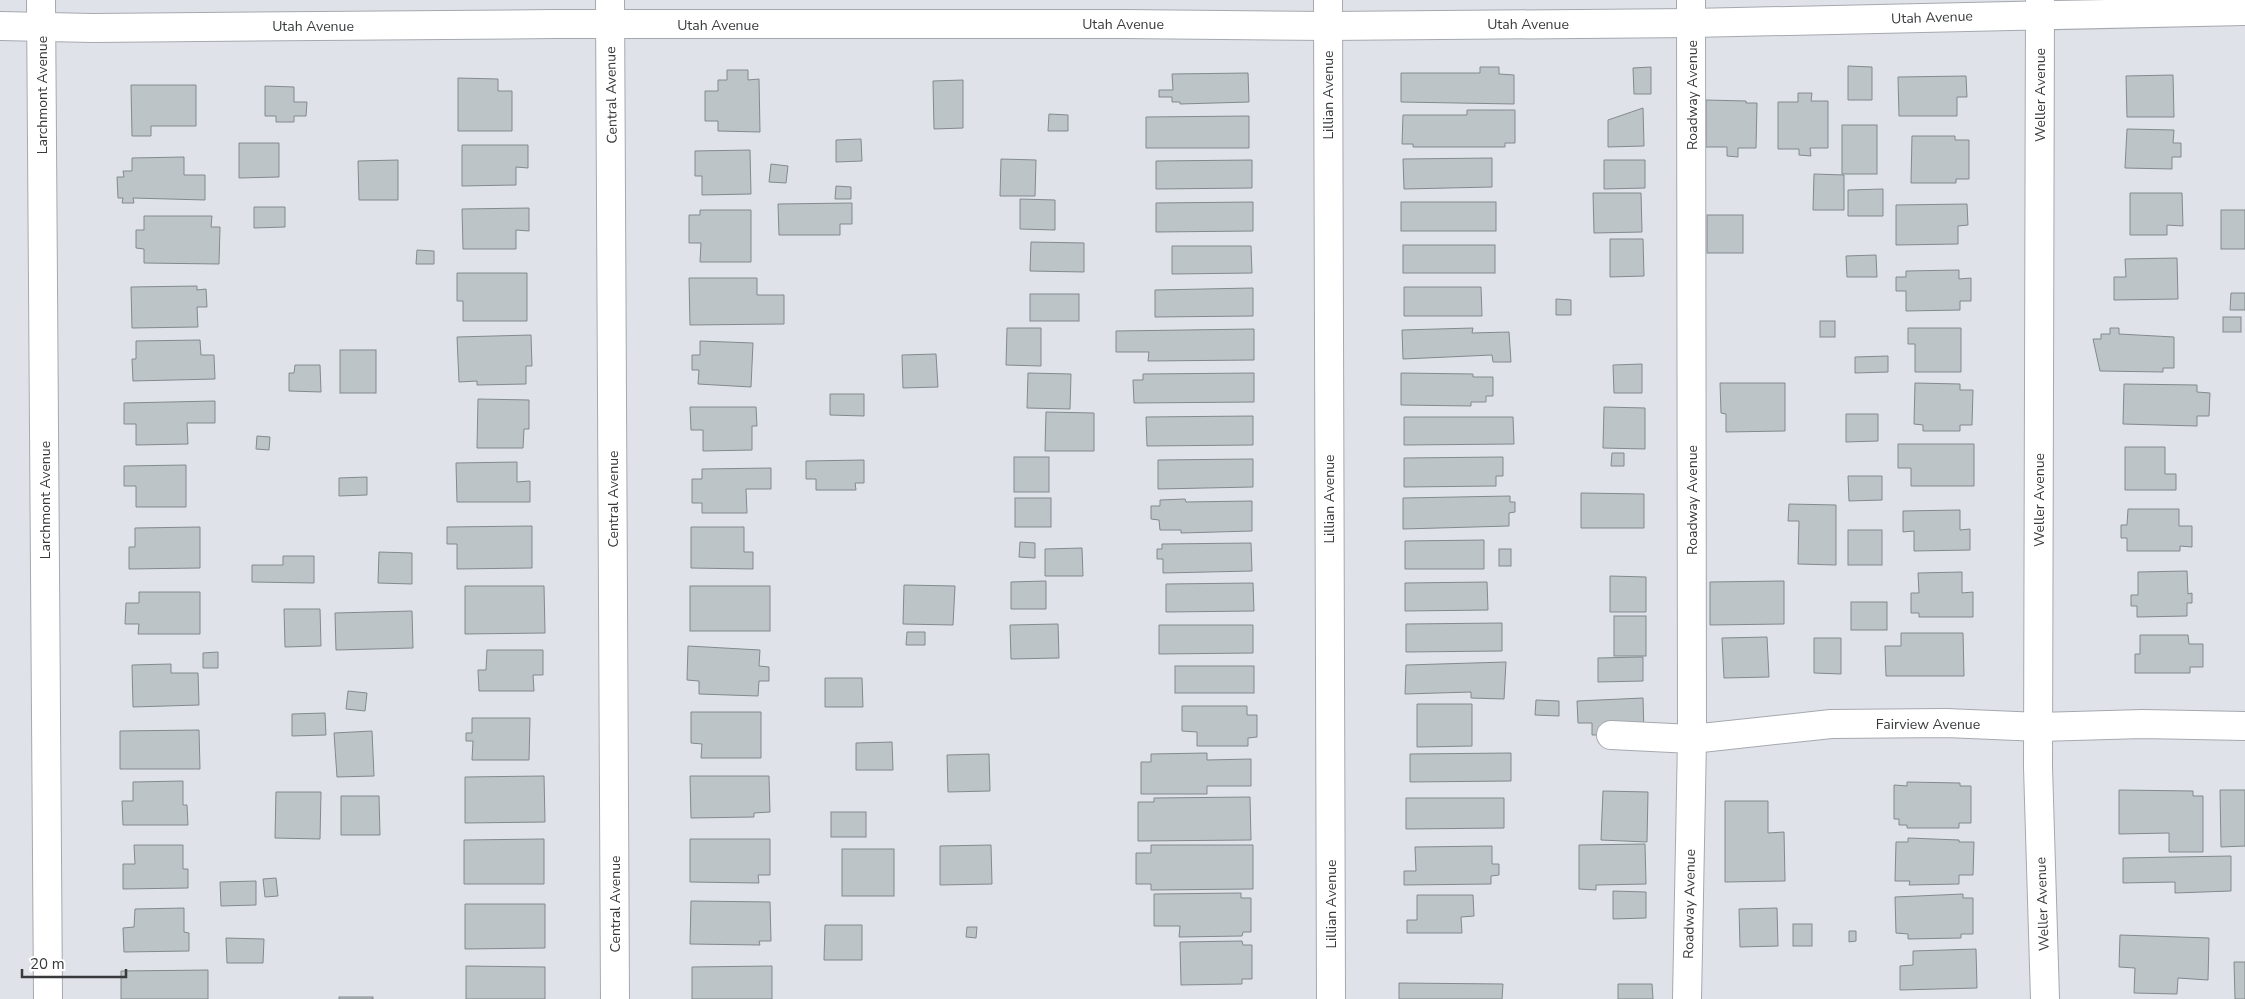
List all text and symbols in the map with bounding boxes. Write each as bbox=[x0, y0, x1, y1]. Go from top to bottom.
street label: Utah Avenue bbox=[1891, 7, 1973, 28]
street label: Utah Avenue bbox=[1082, 15, 1164, 34]
street label: Utah Avenue bbox=[1487, 15, 1569, 34]
street label: Utah Avenue bbox=[677, 16, 759, 35]
street label: Utah Avenue bbox=[272, 17, 354, 36]
street label: Larchmont Avenue bbox=[33, 36, 52, 154]
street label: Roadway Avenue bbox=[1683, 40, 1702, 150]
street label: Central Avenue bbox=[601, 46, 622, 144]
street label: Weller Avenue bbox=[2031, 48, 2050, 142]
street label: Lillian Avenue bbox=[1319, 50, 1338, 140]
street label: Larchmont Avenue bbox=[36, 441, 55, 559]
street label: Roadway Avenue bbox=[1683, 445, 1702, 555]
street label: Central Avenue bbox=[604, 451, 623, 547]
street label: Weller Avenue bbox=[2030, 453, 2049, 547]
street label: Lillian Avenue bbox=[1320, 454, 1339, 544]
street label: Fairview Avenue bbox=[1876, 715, 1980, 734]
street label: Roadway Avenue bbox=[1679, 849, 1700, 959]
street label: Central Avenue bbox=[606, 856, 625, 952]
street label: Weller Avenue bbox=[2031, 857, 2054, 951]
street label: Lillian Avenue bbox=[1322, 859, 1341, 949]
scale bar bbox=[22, 946, 126, 978]
text: 20 m bbox=[30, 954, 65, 974]

